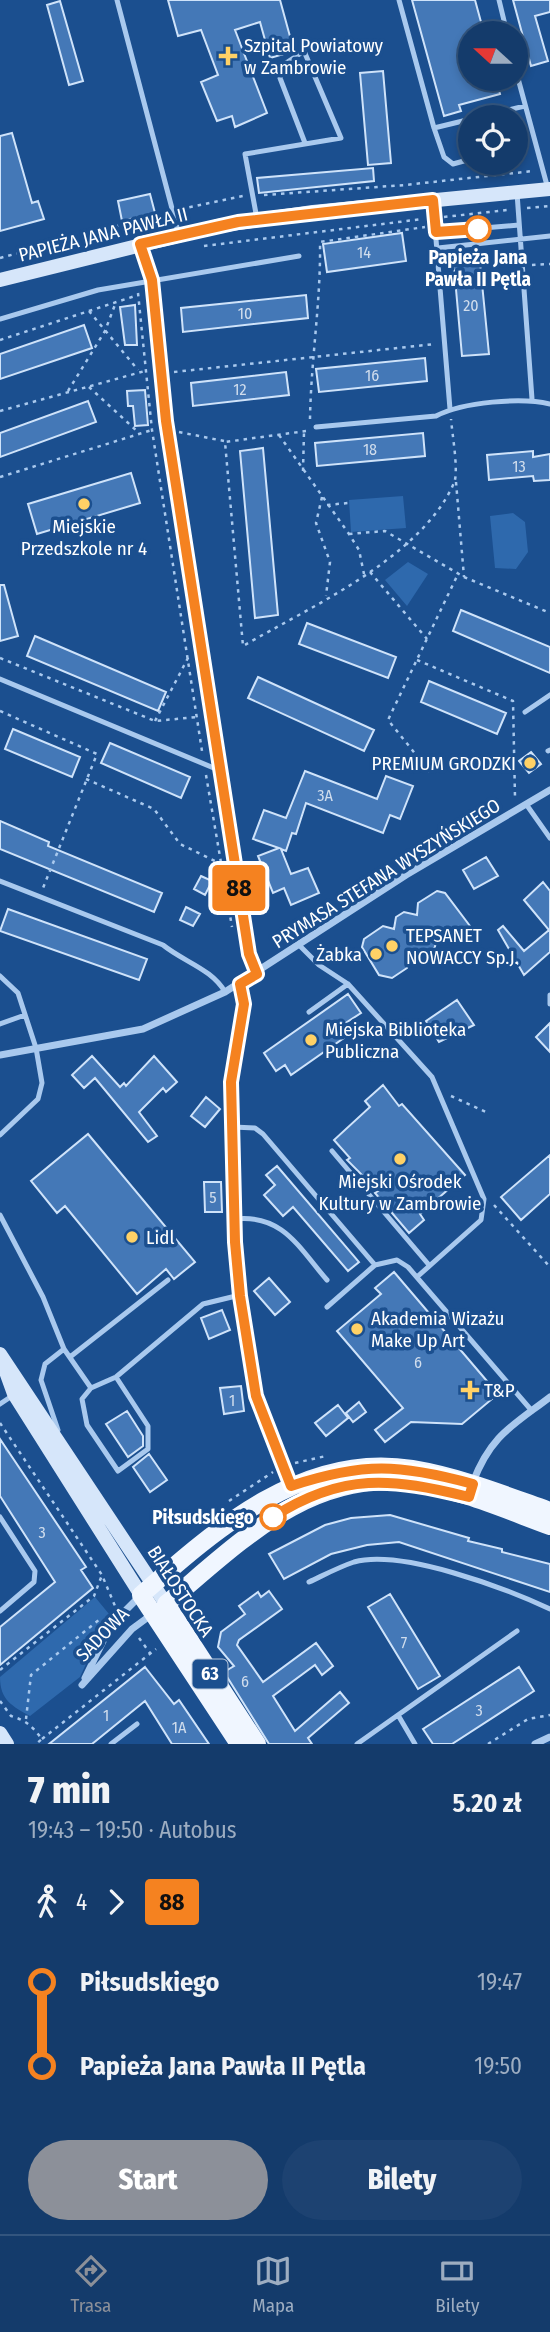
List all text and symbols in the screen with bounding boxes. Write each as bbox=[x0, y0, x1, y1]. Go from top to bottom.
north arrow bbox=[458, 21, 528, 91]
map controls bbox=[458, 21, 528, 175]
place label: Szpital Powiatowy w Zambrowie bbox=[244, 34, 384, 79]
marker: Szpital Powiatowy w Zambrowie bbox=[218, 46, 238, 66]
button: locate bbox=[458, 105, 528, 175]
street label: PAPIEŻA JANA PAWŁA II bbox=[16, 202, 190, 267]
marker: Papieża Jana Pawła II Pętla bbox=[465, 216, 491, 242]
house number: 14 bbox=[357, 243, 371, 262]
place label: Papieża Jana Pawła II Pętla bbox=[425, 246, 531, 291]
house number: 20 bbox=[463, 296, 479, 315]
house number: 10 bbox=[238, 304, 252, 323]
house number: 16 bbox=[365, 366, 379, 385]
house number: 12 bbox=[233, 380, 247, 399]
house number: 18 bbox=[363, 440, 377, 459]
house number: 13 bbox=[512, 457, 526, 476]
marker: Miejskie Przedszkole nr 4 bbox=[76, 496, 92, 512]
place label: Miejskie Przedszkole nr 4 bbox=[21, 515, 147, 560]
place label: PREMIUM GRODZKI bbox=[372, 752, 516, 775]
marker: PREMIUM GRODZKI bbox=[522, 755, 538, 771]
house number: 3A bbox=[317, 786, 333, 805]
street label: PRYMASA STEFANA WYSZYŃSKIEGO bbox=[268, 794, 505, 953]
line badge: 88 bbox=[208, 865, 270, 911]
text: 88 bbox=[226, 874, 252, 902]
place label: TEPSANET NOWACCY Sp.J. bbox=[406, 924, 519, 969]
marker: TEPSANET NOWACCY Sp.J. bbox=[384, 938, 400, 954]
place label: Żabka bbox=[316, 943, 362, 966]
marker: Żabka bbox=[368, 946, 384, 962]
place label: Miejska Biblioteka Publiczna bbox=[325, 1018, 466, 1063]
marker: Miejska Biblioteka Publiczna bbox=[303, 1032, 319, 1048]
marker: Miejski Ośrodek Kultury w Zambrowie bbox=[392, 1151, 408, 1167]
place label: Miejski Ośrodek Kultury w Zambrowie bbox=[319, 1170, 481, 1215]
house number: 5 bbox=[209, 1188, 217, 1207]
place label: Lidl bbox=[146, 1226, 174, 1249]
marker: Lidl bbox=[124, 1229, 140, 1245]
place label: Akademia Wizażu Make Up Art bbox=[371, 1307, 505, 1352]
marker: Akademia Wizażu Make Up Art bbox=[349, 1321, 365, 1337]
house number: 6 bbox=[414, 1353, 422, 1372]
place label: T&P bbox=[484, 1379, 515, 1402]
marker: T&P bbox=[462, 1382, 478, 1398]
house number: 1 bbox=[229, 1391, 235, 1410]
marker: Piłsudskiego bbox=[260, 1504, 286, 1530]
place label: Piłsudskiego bbox=[152, 1506, 254, 1529]
house number: 3 bbox=[38, 1523, 46, 1542]
street label: BIAŁOSTOCKA bbox=[143, 1541, 219, 1641]
street label: SADOWA bbox=[71, 1602, 134, 1666]
house number: 7 bbox=[401, 1633, 408, 1652]
road number: 63 bbox=[192, 1660, 228, 1688]
house number: 6 bbox=[241, 1672, 249, 1691]
house number: 3 bbox=[475, 1701, 483, 1720]
house number: 1 bbox=[103, 1706, 109, 1725]
house number: 1A bbox=[172, 1718, 187, 1737]
text: 7 min bbox=[28, 1767, 111, 1813]
text: 5.20 zł bbox=[452, 1788, 522, 1819]
text: 19:43 – 19:50 · Autobus bbox=[28, 1816, 237, 1844]
icon: walk bbox=[28, 1883, 66, 1921]
icon: forward bbox=[97, 1883, 135, 1921]
text: 4 bbox=[76, 1888, 87, 1916]
text: 88 bbox=[159, 1888, 185, 1916]
text: Piłsudskiego bbox=[80, 1967, 219, 1998]
text: 19:47 bbox=[477, 1968, 522, 1996]
text: Papieża Jana Pawła II Pętla bbox=[80, 2051, 366, 2082]
text: 19:50 bbox=[474, 2052, 522, 2080]
button: Start bbox=[28, 2140, 268, 2220]
button: Bilety bbox=[282, 2140, 522, 2220]
tab: Trasa bbox=[71, 2252, 111, 2317]
tab: Mapa bbox=[252, 2252, 294, 2317]
tab: Bilety bbox=[435, 2252, 479, 2317]

